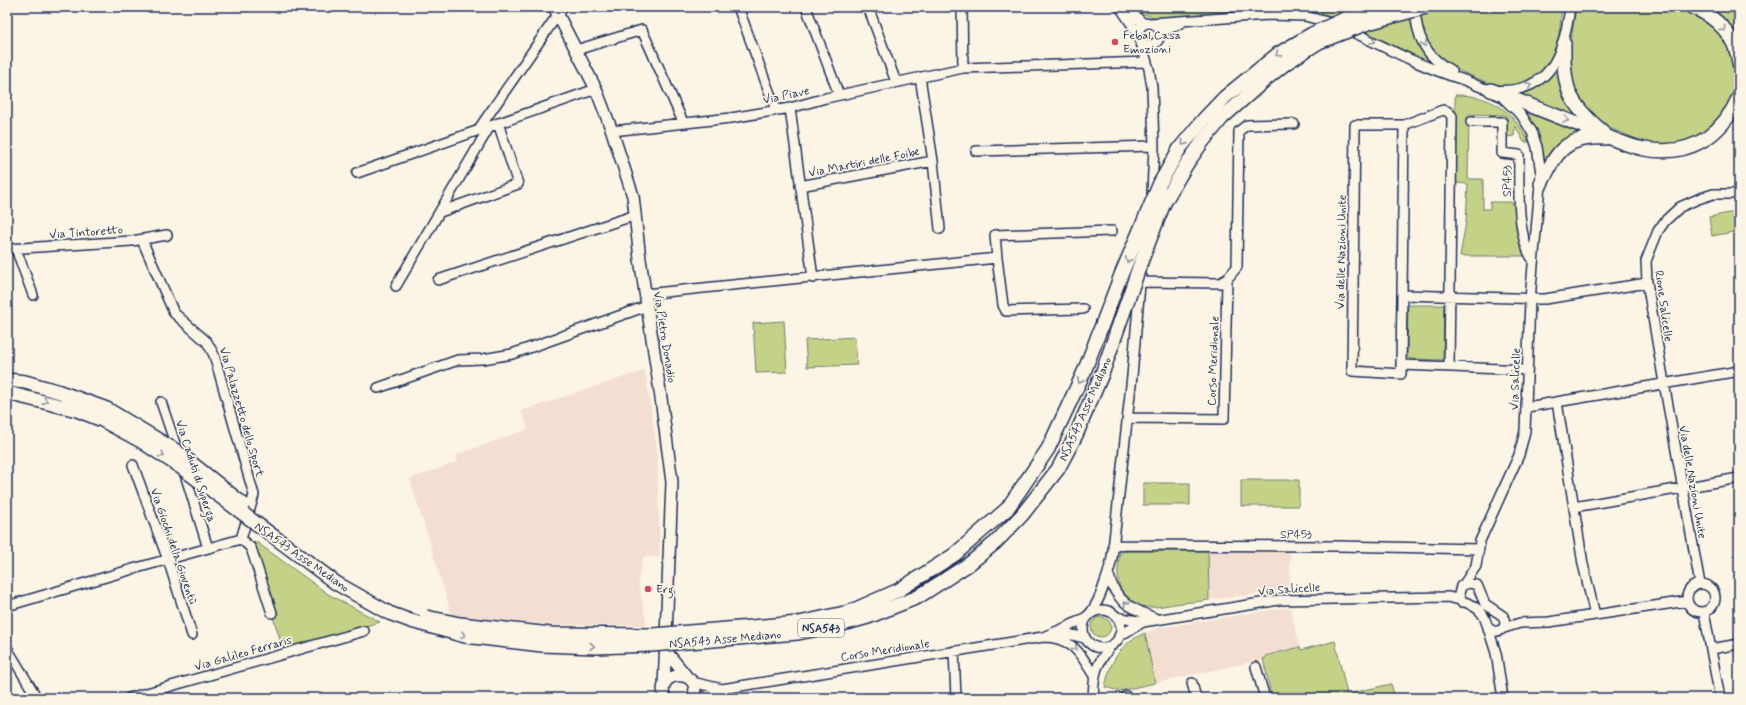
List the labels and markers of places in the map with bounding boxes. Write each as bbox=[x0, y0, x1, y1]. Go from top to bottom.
place label: Febal Casa Emozioni bbox=[1123, 28, 1181, 58]
marker: Febal Casa Emozioni bbox=[1110, 37, 1120, 47]
place label: Erg bbox=[656, 582, 674, 599]
marker: Erg bbox=[643, 584, 653, 594]

